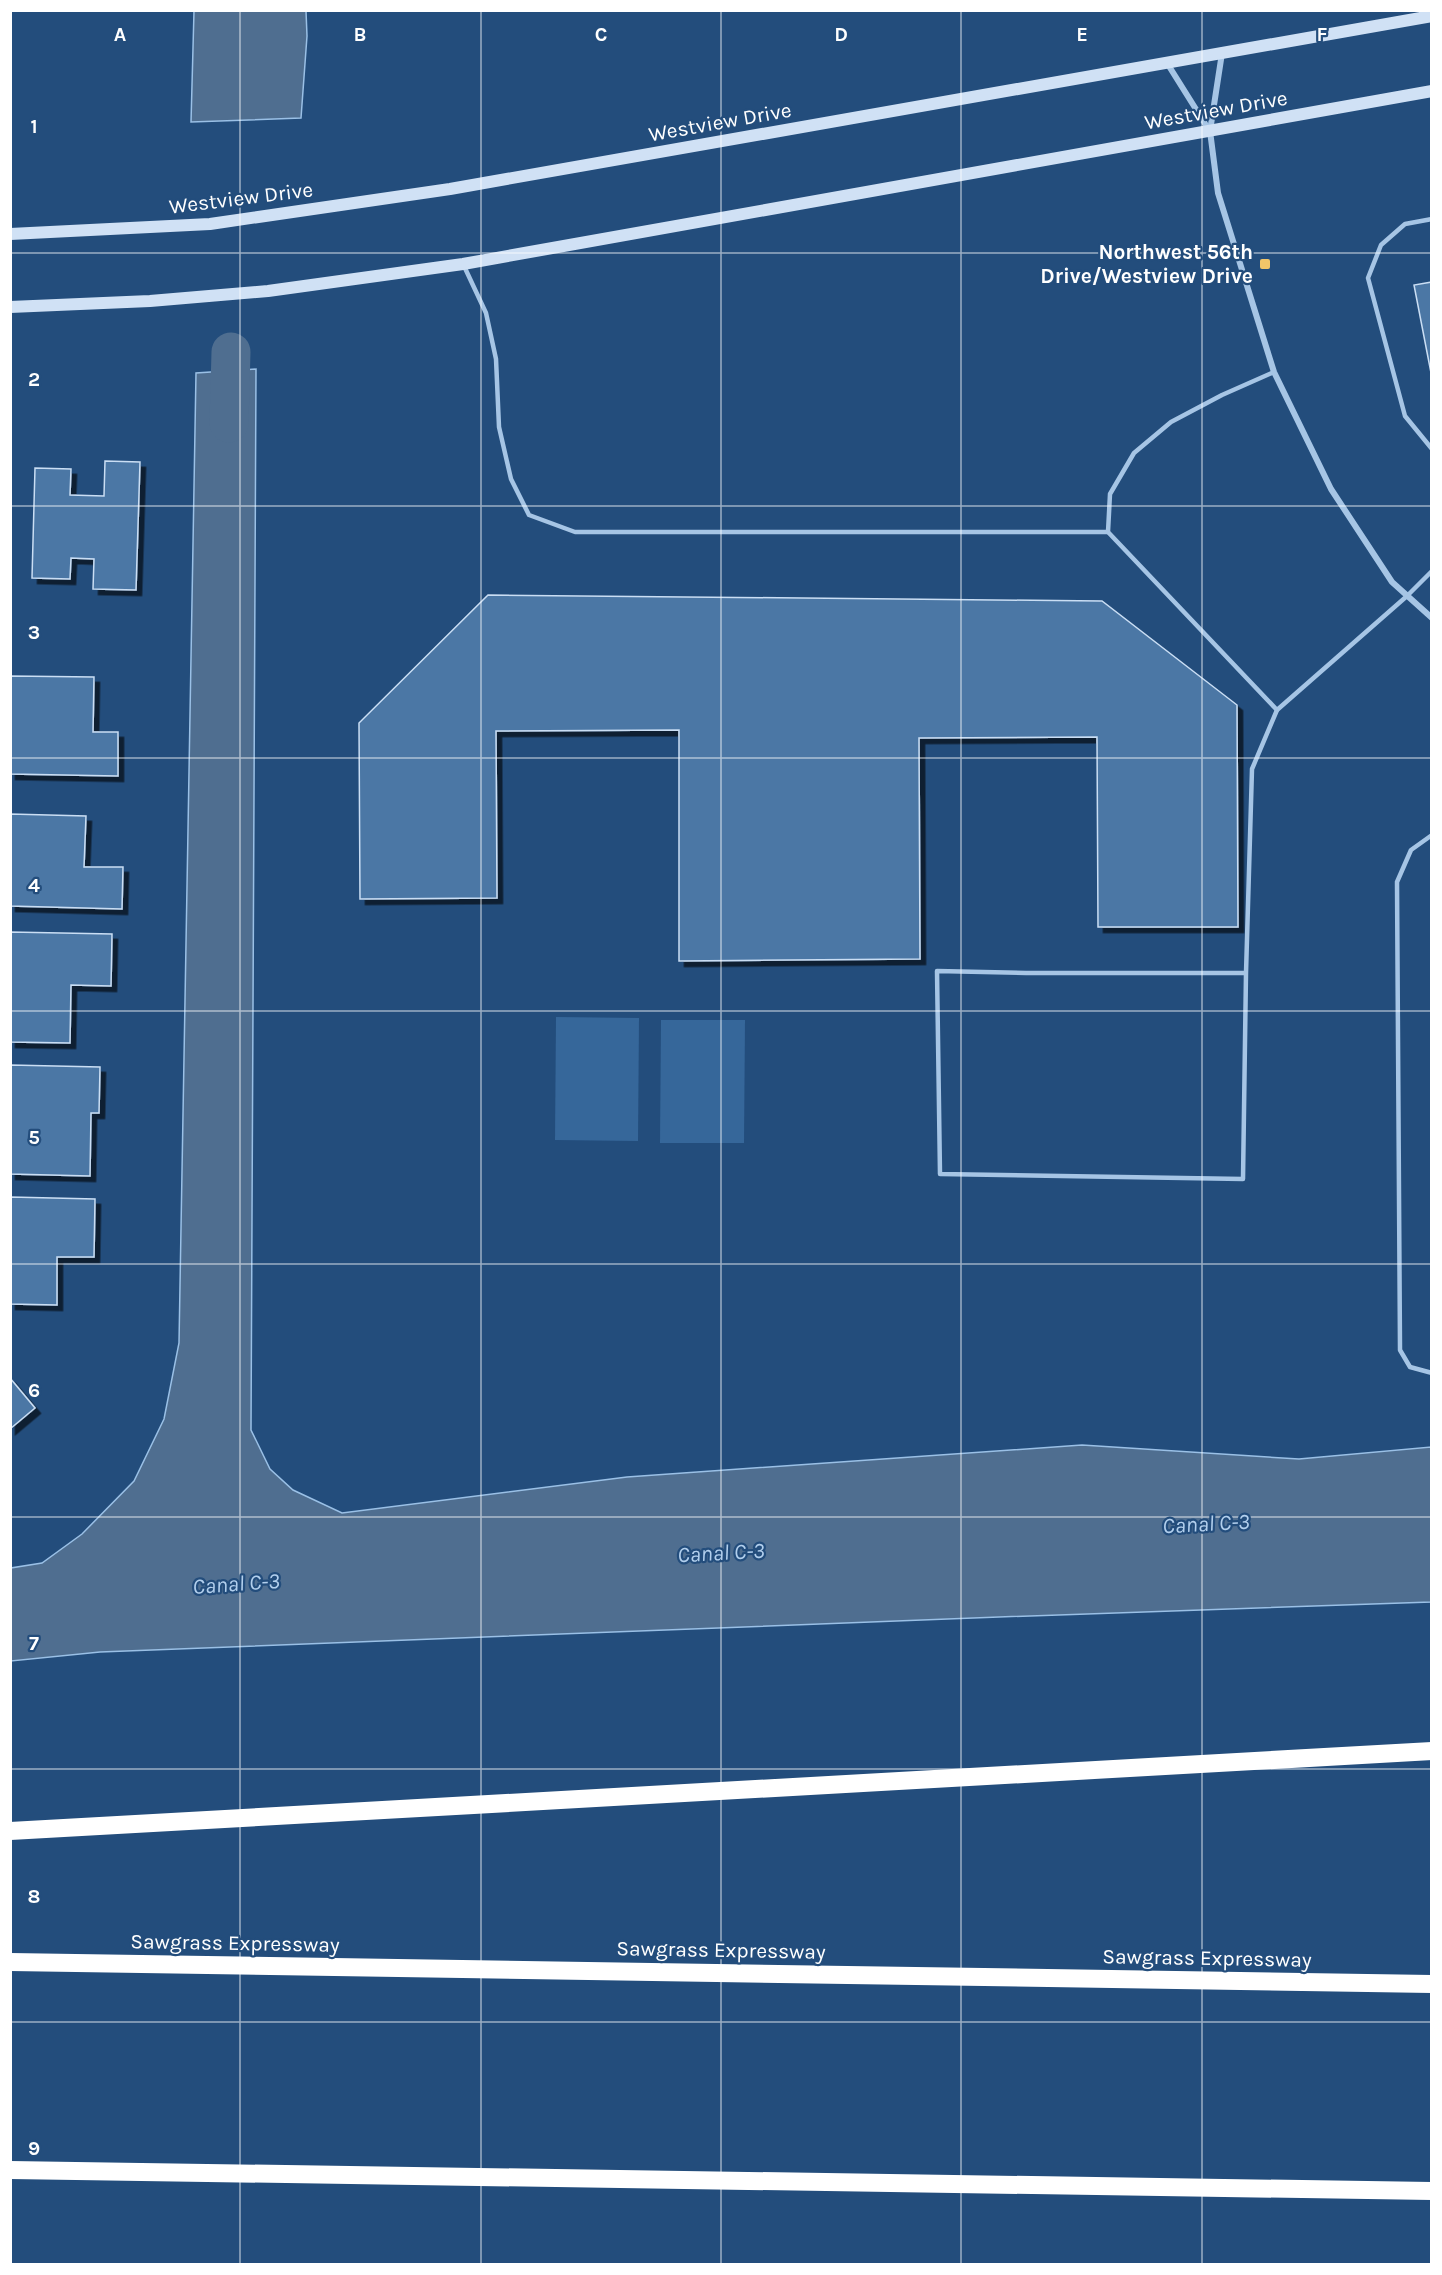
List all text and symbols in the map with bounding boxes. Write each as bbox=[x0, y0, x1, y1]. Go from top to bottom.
text: A bbox=[114, 23, 127, 46]
text: B bbox=[354, 23, 366, 46]
text: C bbox=[595, 23, 607, 46]
text: D bbox=[834, 23, 848, 46]
text: E bbox=[1076, 23, 1088, 46]
text: F bbox=[1317, 23, 1328, 46]
street label: Westview Drive bbox=[1143, 86, 1289, 134]
street label: Westview Drive bbox=[647, 98, 793, 146]
text: 1 bbox=[30, 115, 38, 138]
street label: Westview Drive bbox=[168, 177, 314, 219]
place label: Northwest 56th Drive/Westview Drive bbox=[1040, 240, 1253, 288]
marker: Northwest 56th Drive/Westview Drive bbox=[1258, 257, 1272, 271]
text: 2 bbox=[28, 368, 40, 391]
text: 3 bbox=[28, 621, 40, 644]
text: 4 bbox=[28, 874, 40, 897]
text: 5 bbox=[28, 1126, 40, 1149]
text: 6 bbox=[28, 1379, 40, 1402]
water label: Canal C-3 bbox=[1162, 1509, 1251, 1539]
water label: Canal C-3 bbox=[677, 1538, 766, 1568]
water label: Canal C-3 bbox=[192, 1568, 281, 1600]
text: 7 bbox=[29, 1632, 39, 1655]
text: 8 bbox=[28, 1885, 40, 1908]
street label: Sawgrass Expressway bbox=[130, 1929, 340, 1957]
street label: Sawgrass Expressway bbox=[616, 1936, 826, 1964]
street label: Sawgrass Expressway bbox=[1102, 1944, 1312, 1972]
text: 9 bbox=[28, 2137, 40, 2160]

